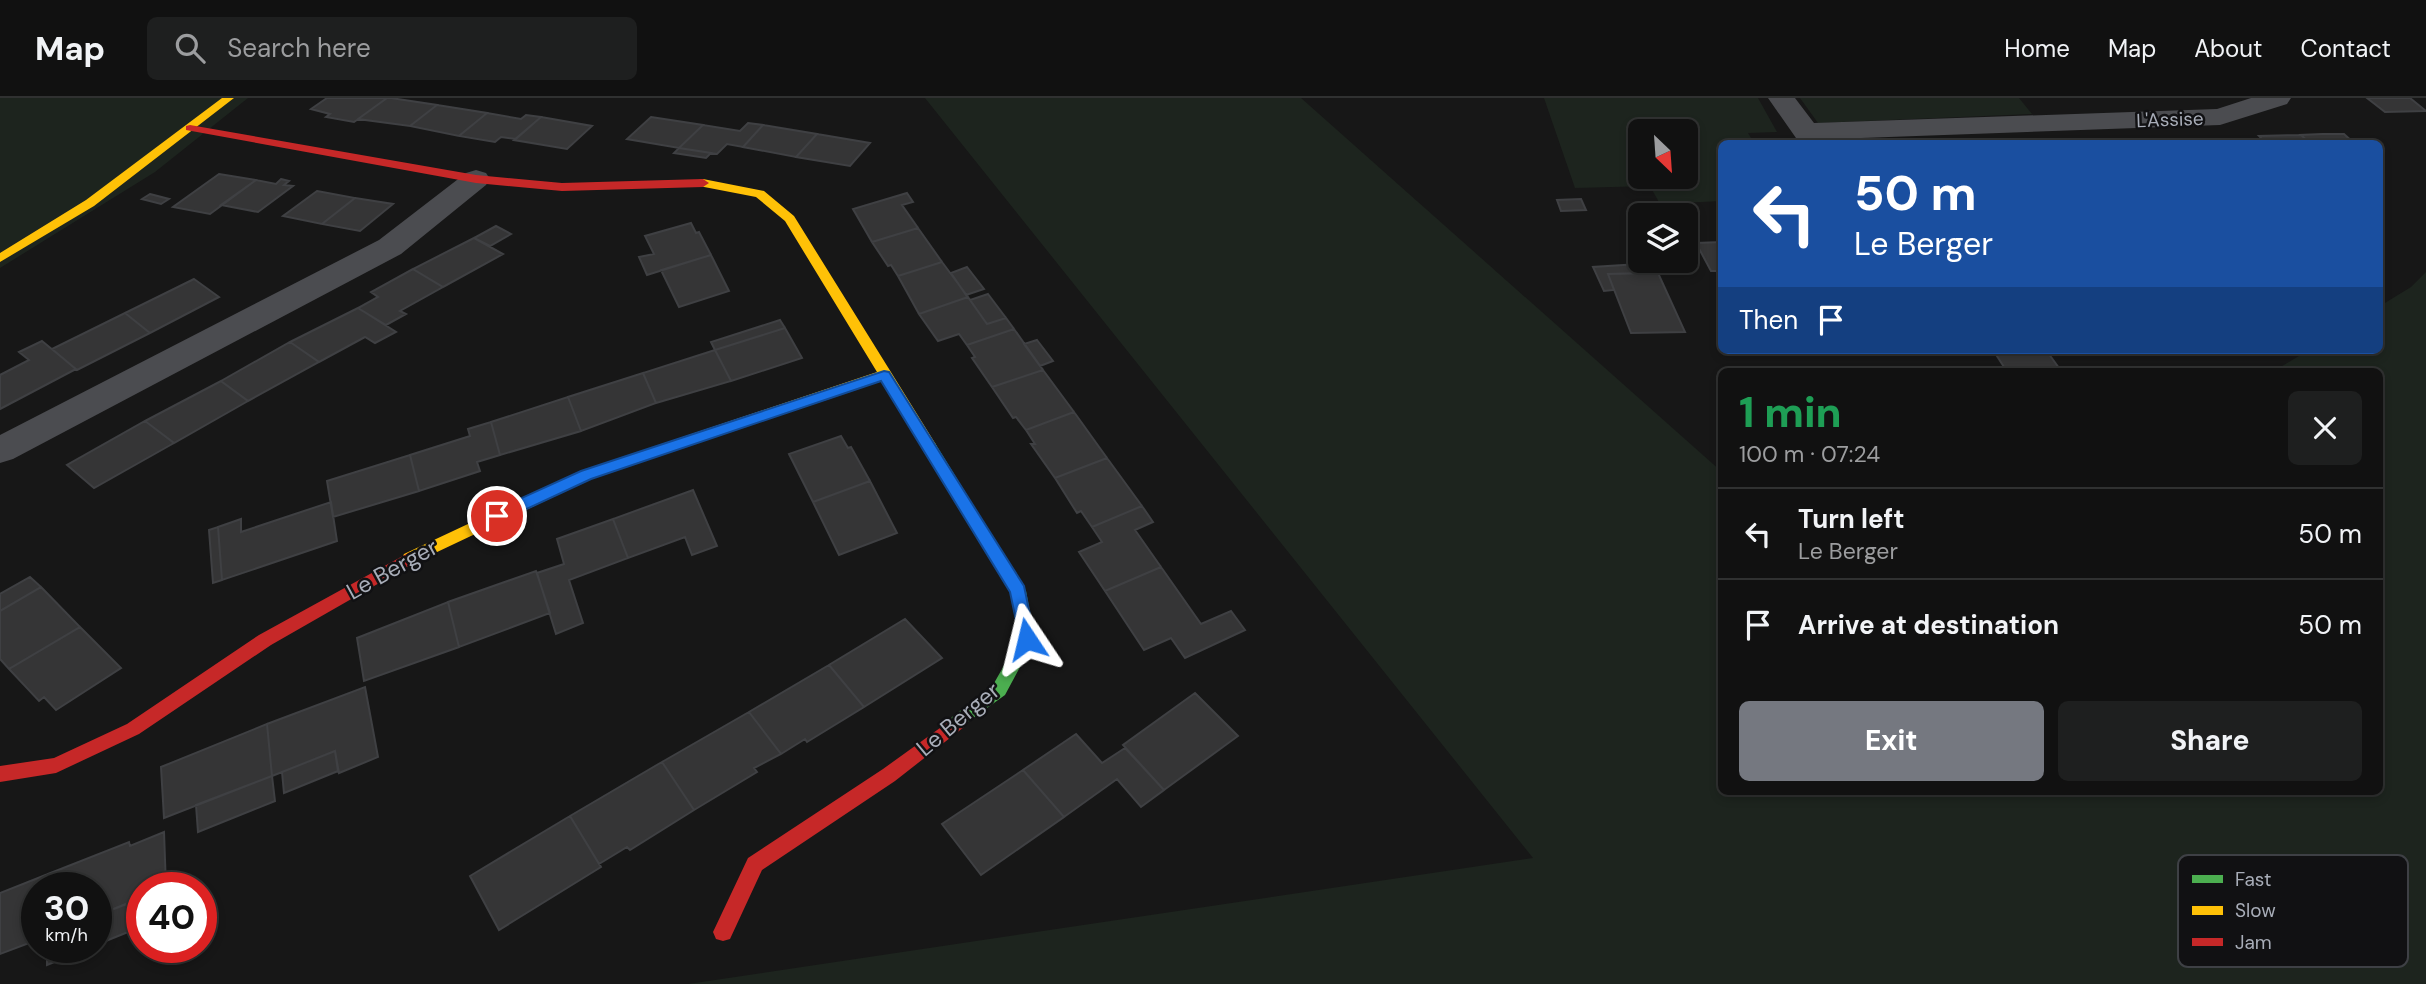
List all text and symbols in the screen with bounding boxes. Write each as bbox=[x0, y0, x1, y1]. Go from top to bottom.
search box bbox=[147, 17, 637, 80]
text: Map bbox=[35, 27, 105, 70]
icon: search bbox=[171, 29, 209, 67]
text: Search here bbox=[227, 31, 371, 65]
text: Home bbox=[2004, 33, 2070, 64]
text: Map bbox=[2108, 33, 2156, 64]
text: About bbox=[2194, 33, 2263, 64]
text: Contact bbox=[2301, 33, 2391, 64]
street label: L'Assise bbox=[2136, 106, 2204, 133]
north arrow bbox=[1628, 119, 1698, 189]
map controls bbox=[1628, 119, 1698, 273]
text: 50 m bbox=[1854, 161, 1977, 225]
icon: left bbox=[1739, 168, 1830, 259]
button: layers bbox=[1628, 203, 1698, 273]
text: Le Berger bbox=[1854, 223, 1993, 265]
icon: arrive bbox=[1812, 301, 1850, 339]
text: Then bbox=[1739, 303, 1798, 337]
text: 1 min bbox=[1739, 385, 1842, 440]
button: close bbox=[2288, 391, 2362, 465]
text: 100 m · 07:24 bbox=[1739, 439, 1880, 469]
pin bbox=[467, 486, 527, 546]
icon: arrive bbox=[478, 497, 516, 535]
text: Turn left bbox=[1798, 502, 1905, 536]
icon: left bbox=[1739, 515, 1777, 553]
text: 50 m bbox=[2298, 517, 2362, 551]
street label: Le Berger bbox=[341, 532, 443, 606]
text: Le Berger bbox=[1798, 536, 1898, 566]
position arrow bbox=[990, 602, 1064, 676]
icon: arrive bbox=[1739, 606, 1777, 644]
text: Arrive at destination bbox=[1798, 608, 2059, 642]
text: 50 m bbox=[2298, 608, 2362, 642]
street label: Le Berger bbox=[910, 675, 1006, 763]
button: Exit bbox=[1739, 701, 2044, 781]
button: Share bbox=[2058, 701, 2362, 781]
legend bbox=[2178, 855, 2408, 967]
text: Fast bbox=[2235, 867, 2271, 892]
speed limit sign: 40 bbox=[126, 872, 217, 963]
text: 30 bbox=[44, 885, 89, 931]
text: Slow bbox=[2235, 898, 2276, 923]
text: km/h bbox=[45, 923, 88, 947]
text: Jam bbox=[2235, 930, 2272, 955]

